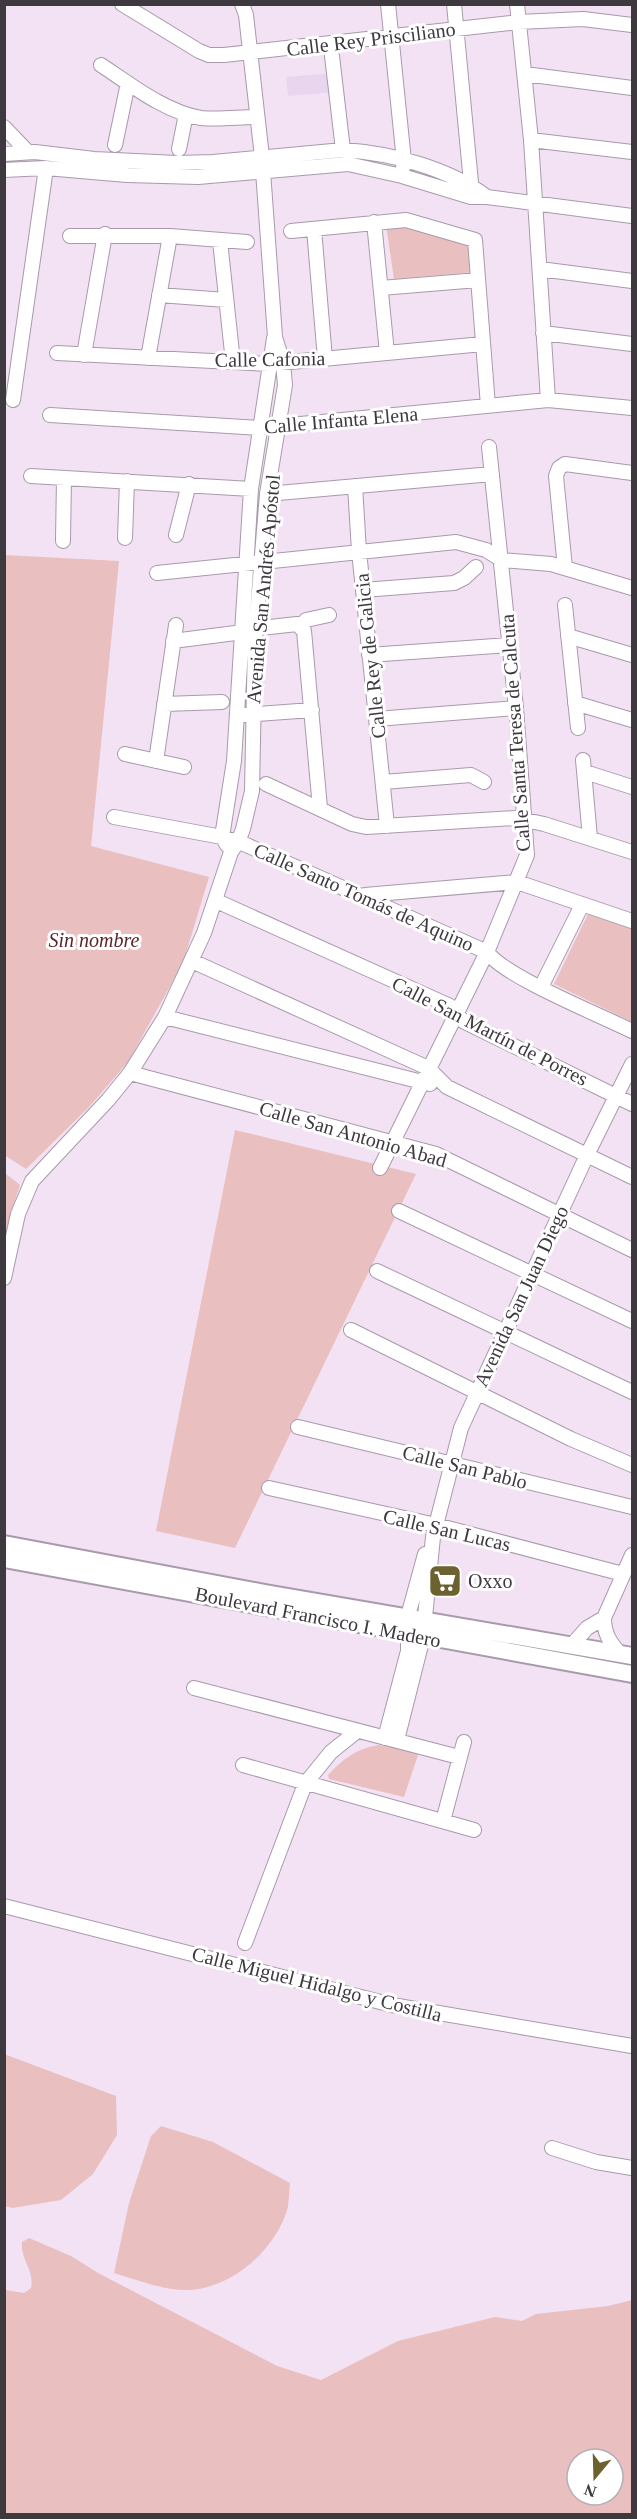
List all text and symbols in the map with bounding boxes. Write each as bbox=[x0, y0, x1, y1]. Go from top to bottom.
street label: Calle Rey Prisciliano bbox=[285, 18, 457, 61]
street label: Calle Cafonia bbox=[215, 347, 326, 371]
street label: Calle Infanta Elena bbox=[263, 402, 419, 438]
street label: Avenida San Andrés Apóstol bbox=[242, 473, 285, 705]
street label: Calle Rey de Galicia bbox=[350, 572, 391, 740]
street label: Calle Santa Teresa de Calcuta bbox=[496, 613, 534, 853]
street label: Calle Santo Tomás de Aquino bbox=[250, 839, 477, 956]
park label: Sin nombre bbox=[49, 929, 140, 951]
street label: Calle San Martín de Porres bbox=[388, 972, 592, 1090]
street label: Calle San Antonio Abad bbox=[257, 1097, 449, 1171]
street label: Avenida San Juan Diego bbox=[469, 1202, 573, 1390]
street label: Calle San Pablo bbox=[400, 1441, 530, 1493]
street label: Calle San Lucas bbox=[381, 1505, 513, 1555]
supermarket icon: Oxxo bbox=[427, 1563, 463, 1599]
place label: Oxxo bbox=[468, 1570, 512, 1592]
street label: Boulevard Francisco I. Madero bbox=[193, 1582, 443, 1652]
street label: Calle Miguel Hidalgo y Costilla bbox=[190, 1942, 444, 2027]
north arrow bbox=[565, 2447, 625, 2507]
text: N bbox=[582, 2481, 599, 2501]

